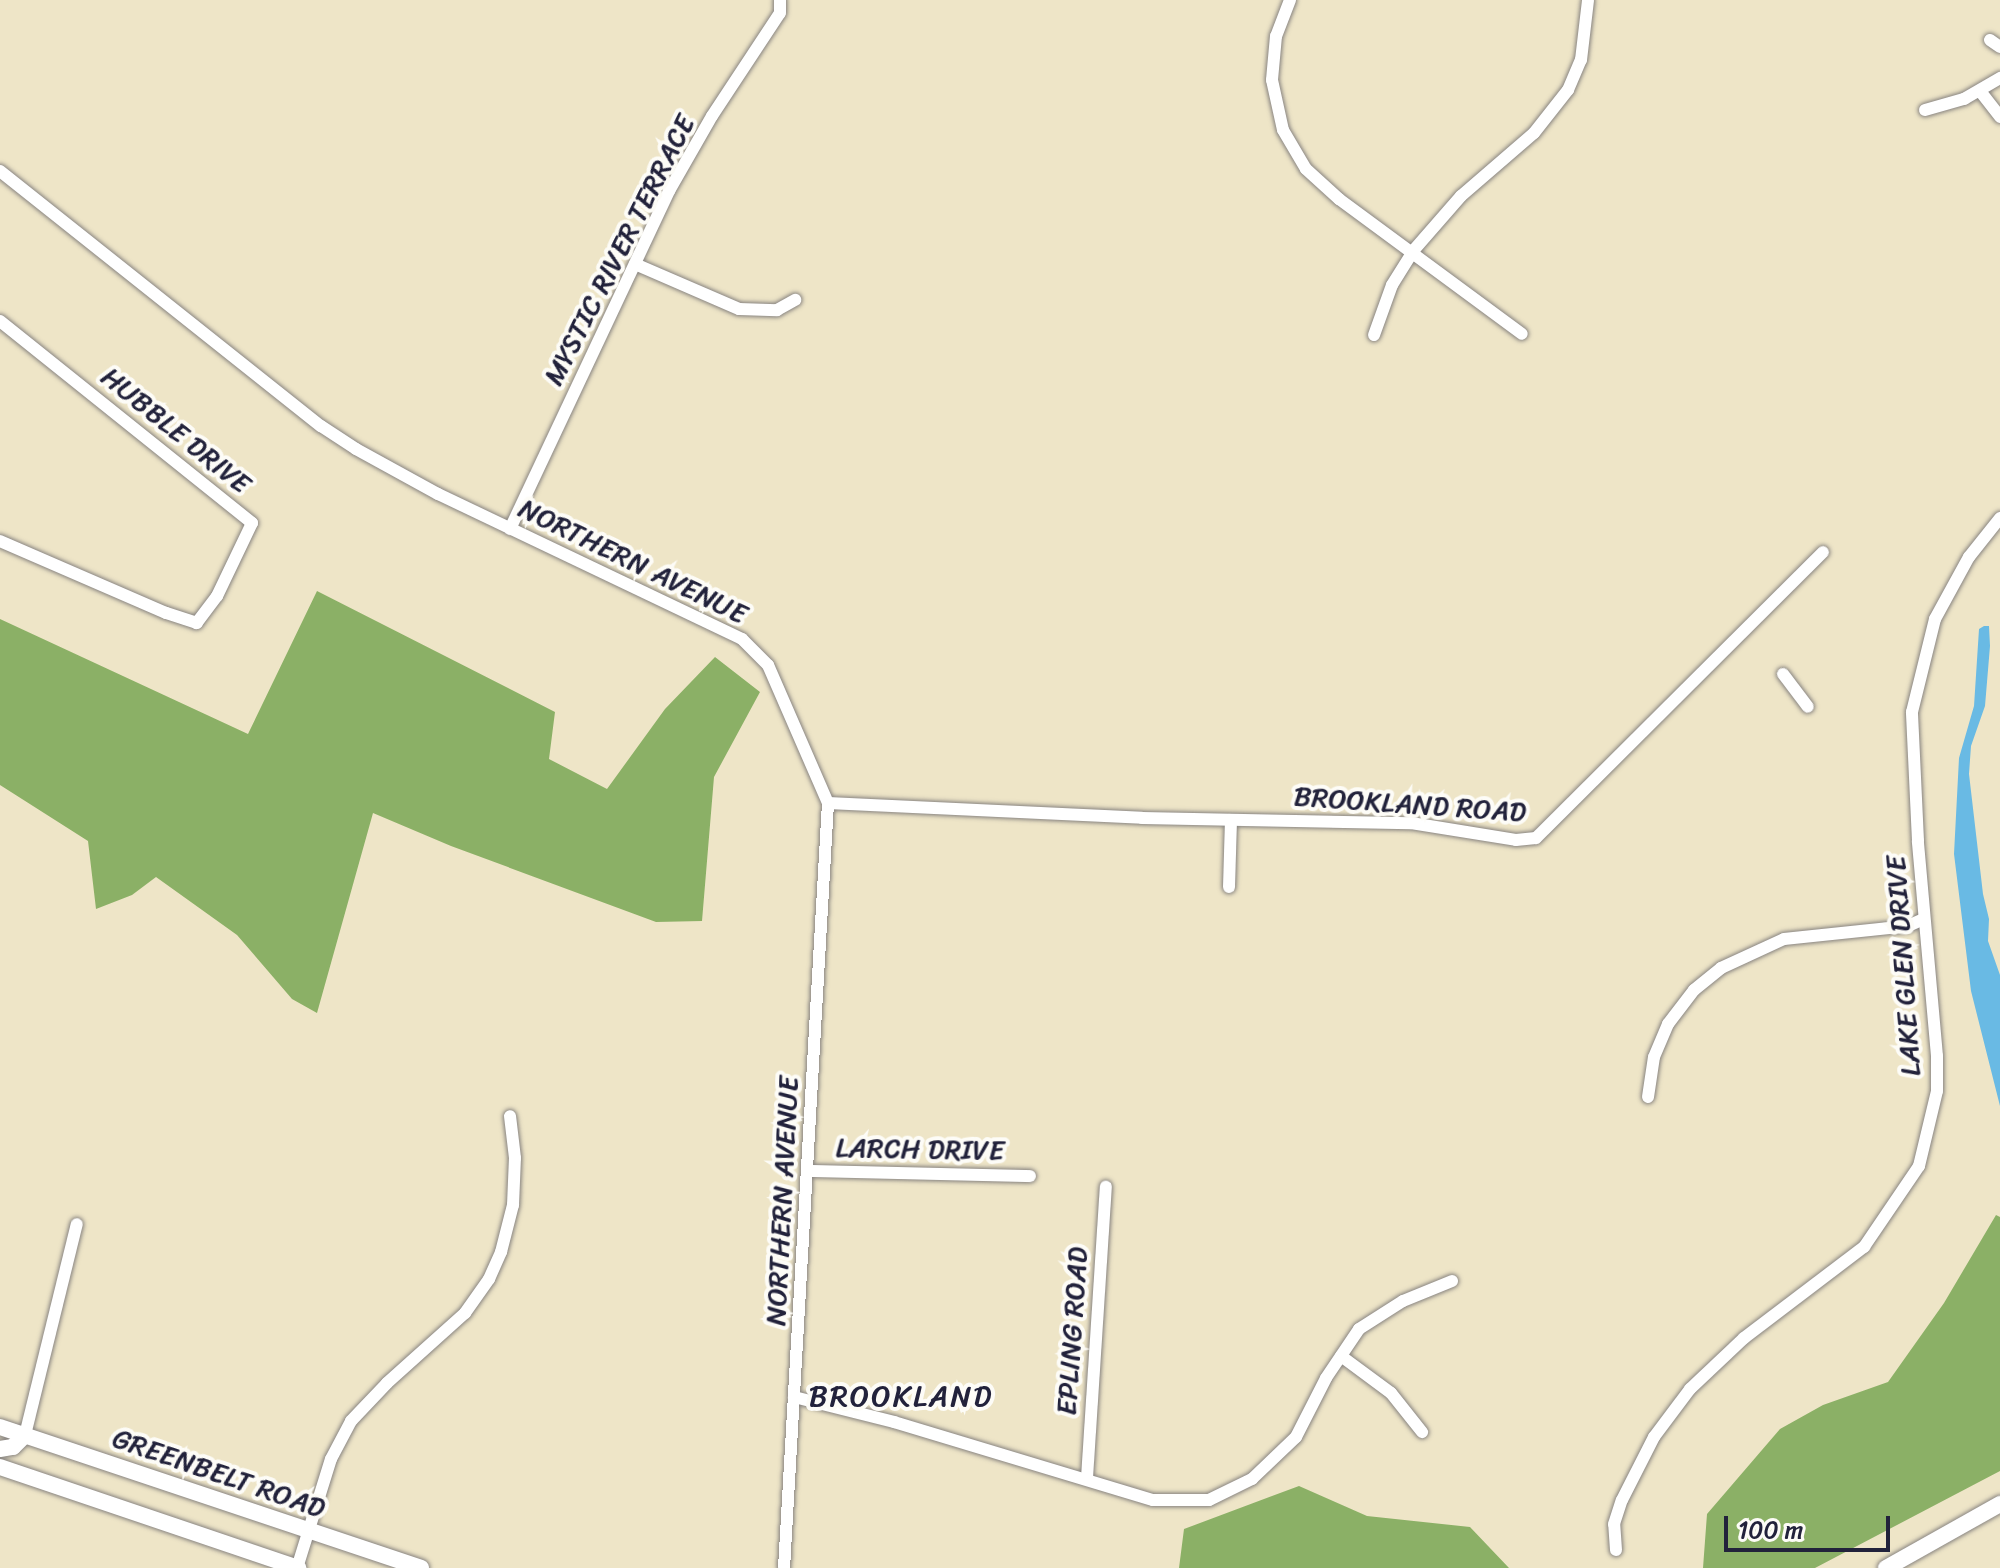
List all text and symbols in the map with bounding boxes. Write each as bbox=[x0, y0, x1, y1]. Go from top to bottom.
street label: MYSTIC RIVER TERRACE bbox=[535, 107, 703, 393]
street label: HUBBLE DRIVE bbox=[93, 358, 259, 502]
street label: NORTHERN AVENUE bbox=[513, 491, 753, 631]
street label: BROOKLAND ROAD bbox=[1293, 779, 1527, 829]
street label: LAKE GLEN DRIVE bbox=[1879, 855, 1927, 1077]
street label: NORTHERN AVENUE bbox=[759, 1075, 805, 1327]
street label: LARCH DRIVE bbox=[835, 1131, 1005, 1167]
street label: EPLING ROAD bbox=[1049, 1246, 1095, 1416]
district label: BROOKLAND bbox=[809, 1378, 993, 1414]
street label: GREENBELT ROAD bbox=[108, 1421, 330, 1525]
scale bar bbox=[1728, 1500, 1894, 1550]
text: 100 m bbox=[1738, 1509, 1803, 1551]

